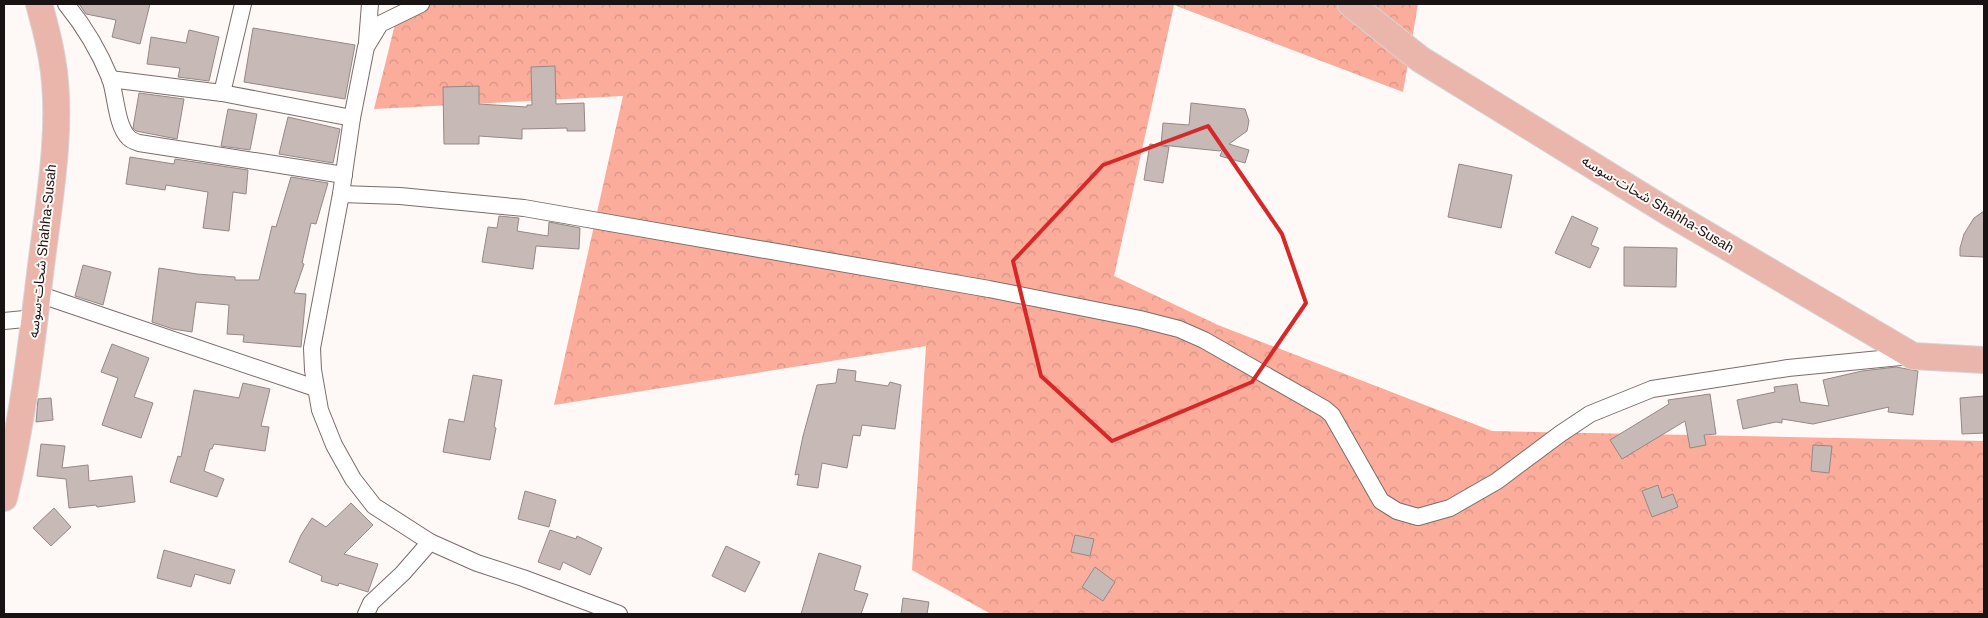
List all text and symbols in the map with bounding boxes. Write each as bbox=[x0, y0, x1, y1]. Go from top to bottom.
street label: شحات-سوسه Shahha-Susah bbox=[1579, 152, 1737, 257]
street label: شحات-سوسه Shahha-Susah bbox=[25, 163, 60, 339]

